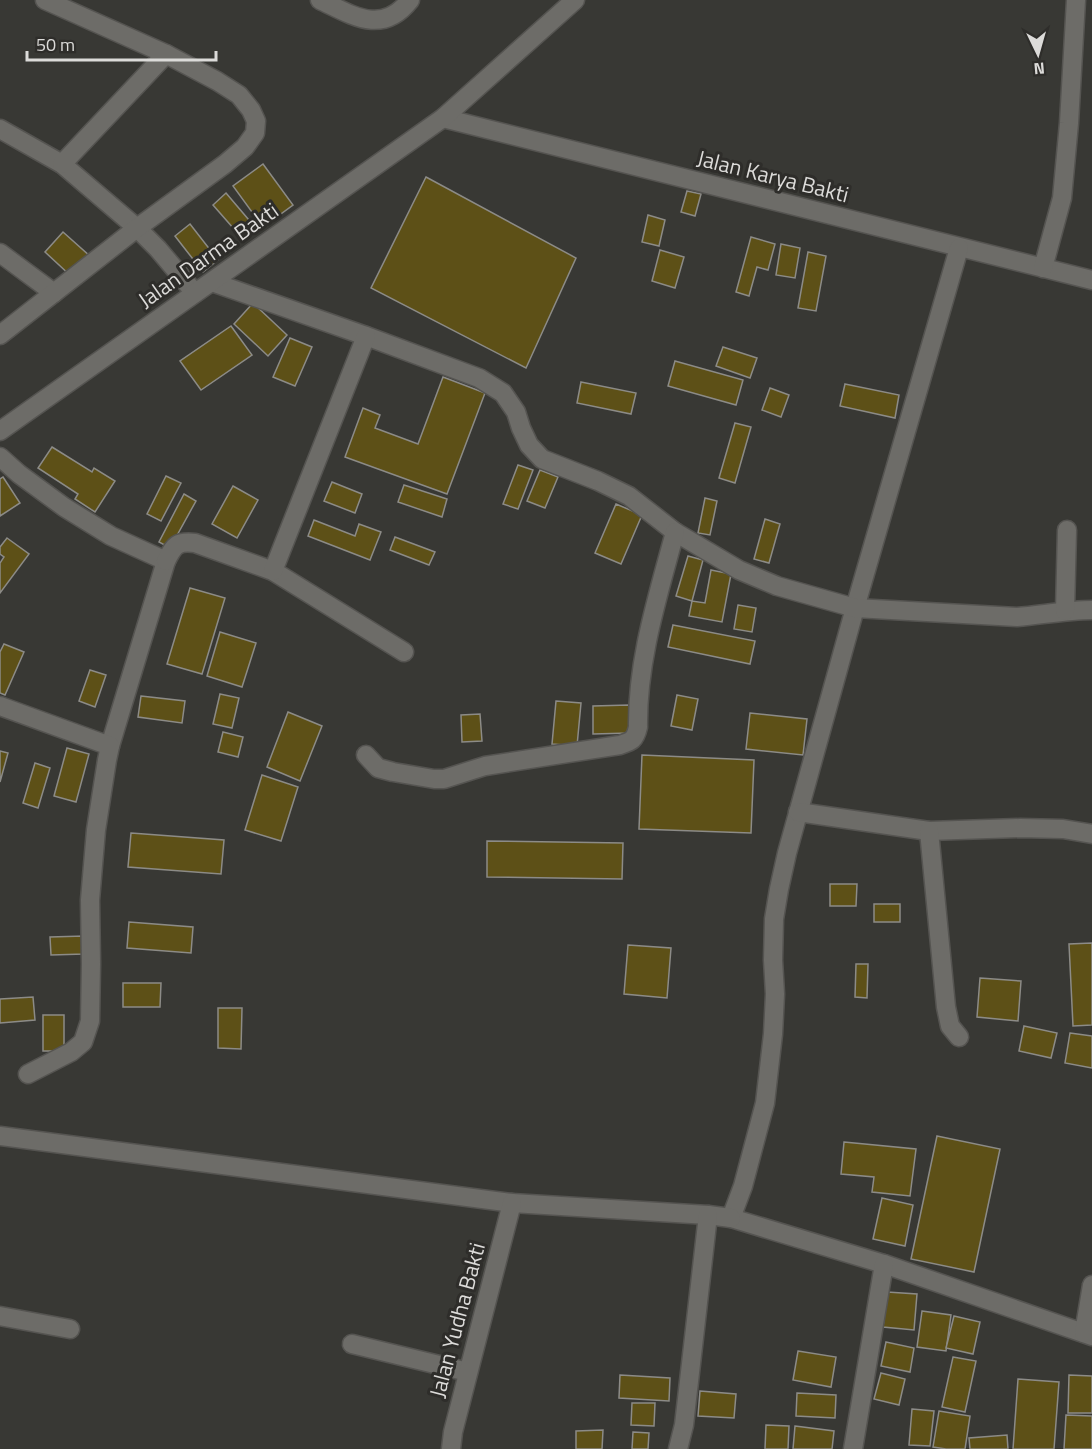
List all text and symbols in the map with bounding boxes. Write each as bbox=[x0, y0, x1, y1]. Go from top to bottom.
scale bar bbox=[27, 24, 216, 62]
north arrow bbox=[1008, 24, 1068, 84]
text: 50 m bbox=[36, 31, 75, 58]
text: N bbox=[1033, 57, 1046, 81]
street label: Jalan Karya Bakti bbox=[694, 141, 852, 211]
street label: Jalan Darma Bakti bbox=[131, 194, 285, 316]
street label: Jalan Yudha Bakti bbox=[420, 1239, 494, 1401]

